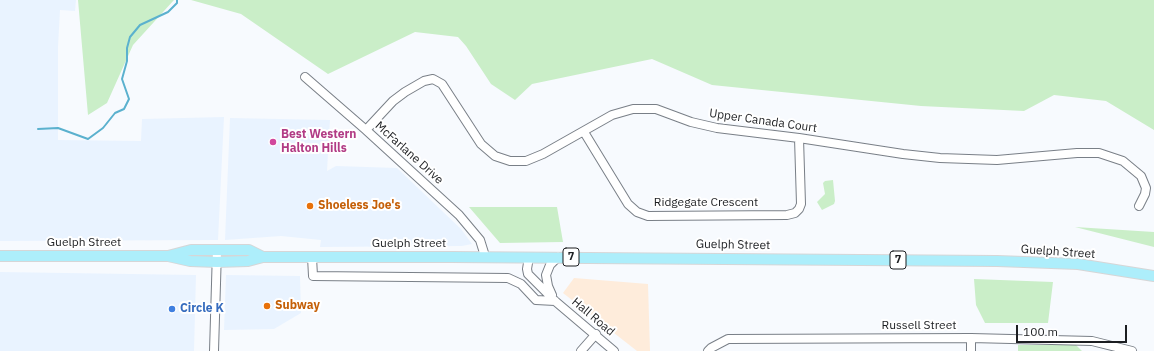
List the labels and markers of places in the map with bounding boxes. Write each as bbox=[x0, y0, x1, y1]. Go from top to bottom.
place label: Best Western Halton Hills bbox=[281, 128, 356, 156]
marker: Best Western Halton Hills bbox=[268, 137, 278, 147]
place label: Shoeless Joe's bbox=[318, 199, 401, 213]
marker: Shoeless Joe's bbox=[305, 201, 315, 211]
place label: Subway bbox=[275, 299, 320, 313]
marker: Subway bbox=[262, 301, 272, 311]
place label: Circle K bbox=[180, 302, 224, 316]
marker: Circle K bbox=[167, 304, 177, 314]

